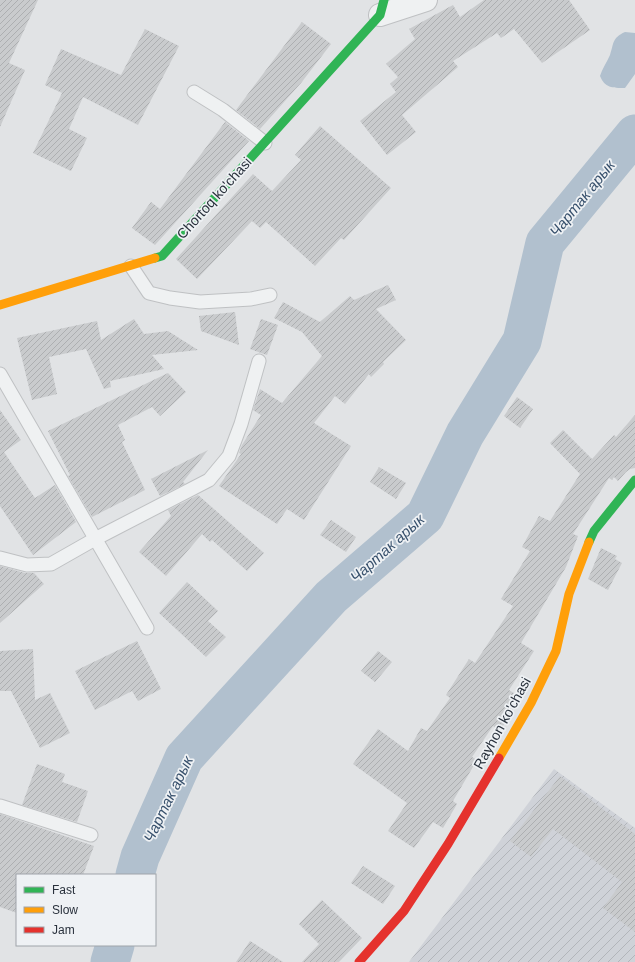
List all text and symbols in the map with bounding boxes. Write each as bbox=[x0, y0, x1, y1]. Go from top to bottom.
street label: Chortoq ko'chasi bbox=[173, 154, 255, 242]
water label: Чартак арык bbox=[546, 156, 619, 240]
water label: Чартак арык bbox=[347, 510, 428, 586]
street label: Rayhon ko'chasi bbox=[470, 674, 534, 772]
water label: Чартак арык bbox=[140, 752, 197, 845]
legend bbox=[16, 874, 156, 946]
text: Fast bbox=[52, 883, 76, 897]
text: Slow bbox=[52, 903, 78, 917]
text: Jam bbox=[52, 923, 75, 937]

